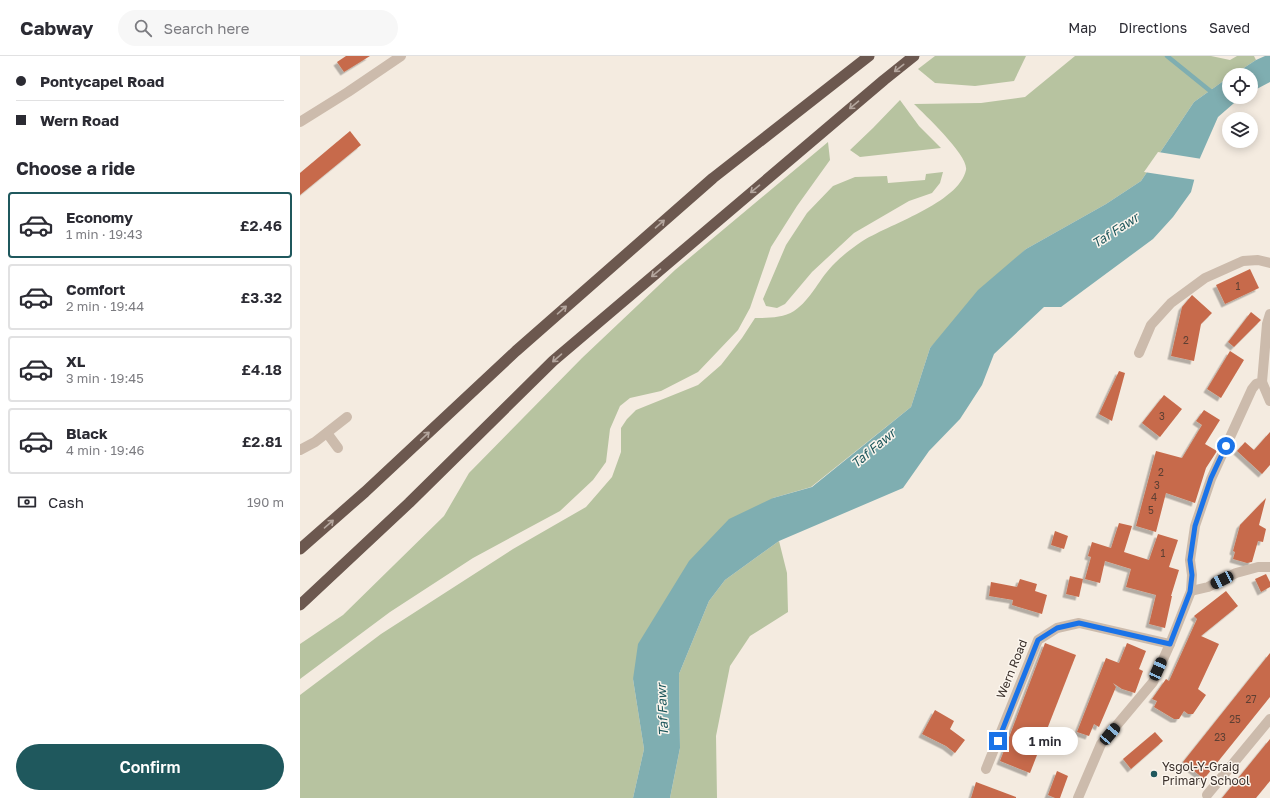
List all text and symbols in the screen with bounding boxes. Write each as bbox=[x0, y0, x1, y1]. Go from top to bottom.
search box bbox=[118, 10, 398, 46]
text: Cabway bbox=[20, 16, 94, 39]
icon: search bbox=[132, 17, 154, 39]
text: Search here bbox=[164, 19, 249, 37]
text: Map bbox=[1068, 19, 1097, 36]
text: Directions bbox=[1119, 19, 1187, 36]
text: Saved bbox=[1209, 19, 1250, 36]
one-way arrow bbox=[893, 64, 904, 72]
map controls bbox=[1222, 68, 1258, 148]
button: locate bbox=[1222, 68, 1258, 104]
text: Pontycapel Road bbox=[40, 72, 164, 90]
one-way arrow bbox=[849, 101, 859, 110]
text: Wern Road bbox=[40, 111, 119, 129]
button: layers bbox=[1222, 112, 1258, 148]
text: Choose a ride bbox=[16, 157, 135, 179]
one-way arrow bbox=[749, 185, 760, 194]
icon: car bbox=[18, 207, 54, 243]
text: Economy bbox=[66, 208, 133, 226]
water label: Taf Fawr bbox=[1089, 208, 1143, 251]
text: £2.46 bbox=[240, 216, 282, 234]
one-way arrow bbox=[655, 220, 665, 229]
text: 1 min · 19:43 bbox=[66, 226, 143, 242]
one-way arrow bbox=[650, 269, 661, 278]
icon: car bbox=[18, 279, 54, 315]
text: Comfort bbox=[66, 280, 125, 298]
house number: 1 bbox=[1236, 280, 1241, 292]
text: £3.32 bbox=[241, 288, 282, 306]
text: 2 min · 19:44 bbox=[66, 298, 144, 314]
one-way arrow bbox=[557, 306, 568, 315]
house number: 2 bbox=[1183, 334, 1189, 346]
icon: car bbox=[18, 351, 54, 387]
text: XL bbox=[66, 352, 85, 370]
one-way arrow bbox=[551, 353, 562, 362]
text: £4.18 bbox=[241, 360, 282, 378]
text: 3 min · 19:45 bbox=[66, 370, 144, 386]
house number: 3 bbox=[1159, 410, 1165, 422]
icon: car bbox=[18, 423, 54, 459]
text: Black bbox=[66, 424, 108, 442]
water label: Taf Fawr bbox=[848, 424, 900, 471]
text: £2.81 bbox=[242, 432, 282, 450]
one-way arrow bbox=[420, 432, 430, 441]
route start bbox=[1217, 437, 1235, 455]
text: 4 min · 19:46 bbox=[66, 442, 144, 458]
house number: 2 bbox=[1158, 466, 1164, 478]
house number: 3 bbox=[1154, 479, 1160, 491]
icon: cash bbox=[16, 491, 38, 513]
house number: 4 bbox=[1151, 491, 1157, 503]
text: Cash bbox=[48, 493, 84, 511]
text: 190 m bbox=[247, 494, 284, 510]
house number: 5 bbox=[1148, 504, 1154, 516]
one-way arrow bbox=[324, 519, 335, 528]
house number: 1 bbox=[1161, 547, 1166, 559]
car bbox=[1209, 569, 1235, 591]
street label: Wern Road bbox=[993, 637, 1030, 701]
car bbox=[1148, 656, 1168, 682]
water label: Taf Fawr bbox=[653, 681, 671, 737]
house number: 27 bbox=[1245, 693, 1257, 705]
house number: 25 bbox=[1229, 713, 1241, 725]
car bbox=[1098, 721, 1122, 747]
callout: 1 min bbox=[1012, 727, 1078, 755]
house number: 23 bbox=[1214, 731, 1226, 743]
route end bbox=[989, 732, 1007, 750]
text: 1 min bbox=[1029, 733, 1061, 749]
button: Confirm bbox=[16, 744, 284, 790]
place label: Ysgol-Y-Graig Primary School bbox=[1162, 759, 1250, 788]
marker: Ysgol-Y-Graig Primary School bbox=[1149, 769, 1159, 779]

